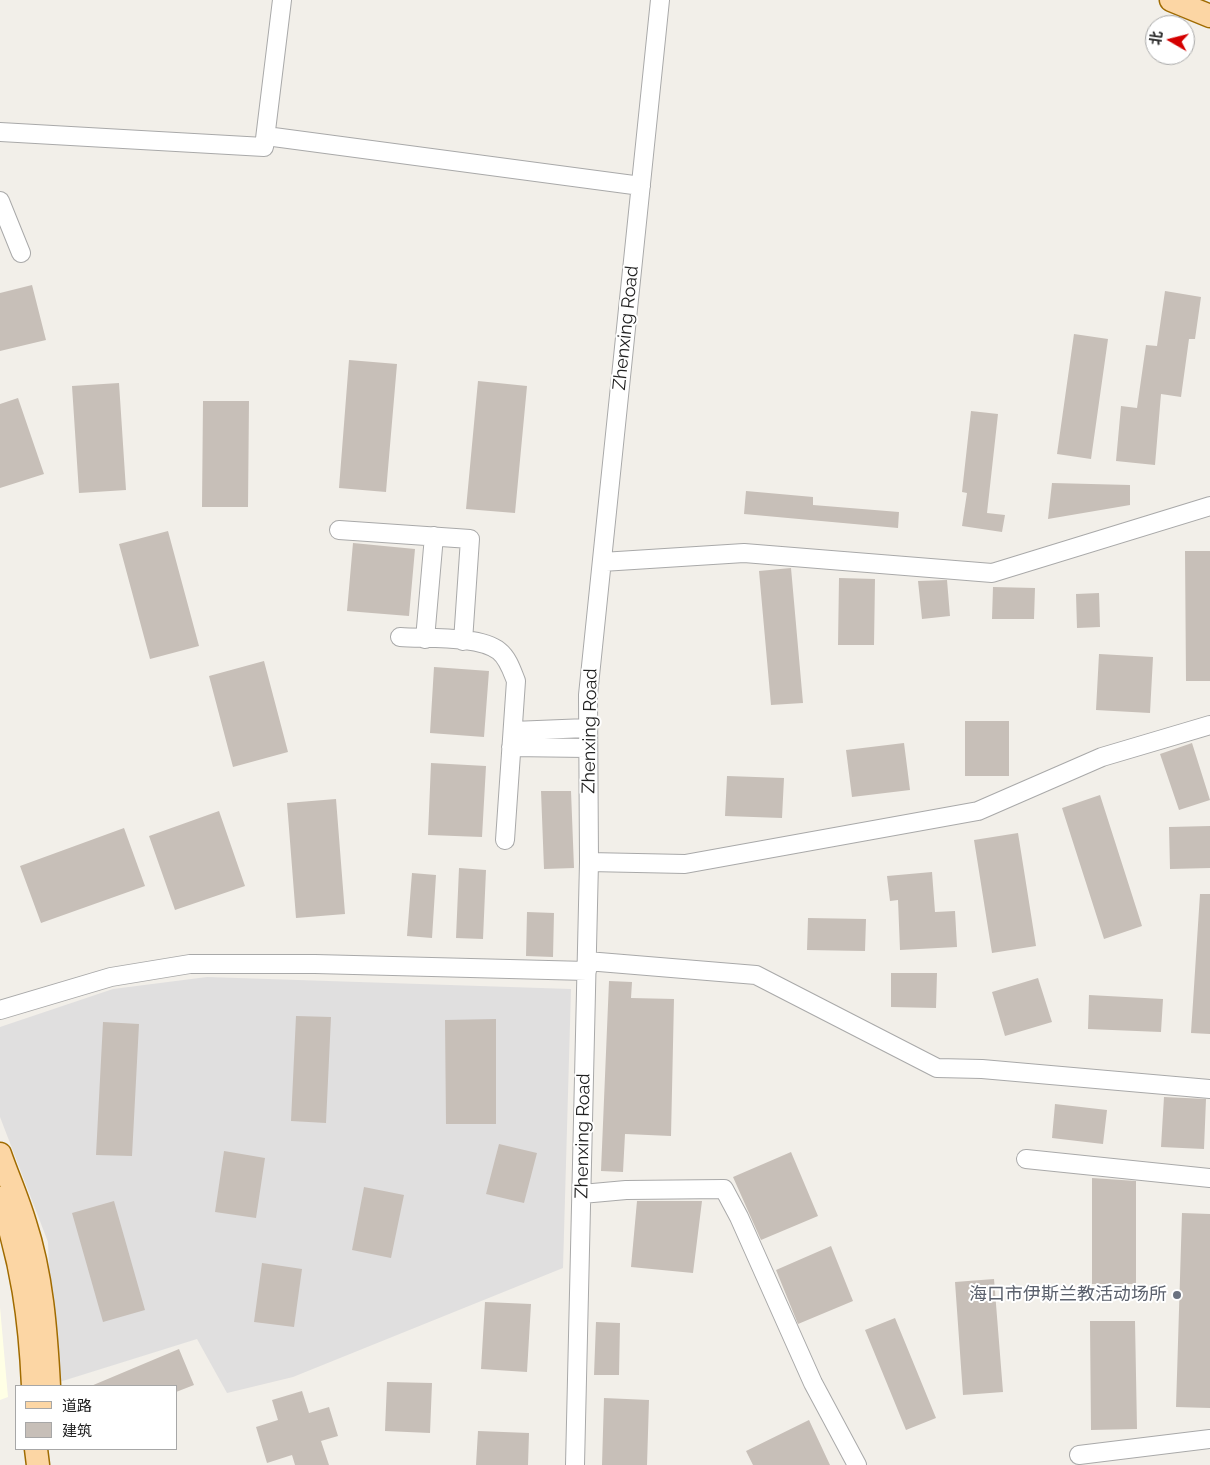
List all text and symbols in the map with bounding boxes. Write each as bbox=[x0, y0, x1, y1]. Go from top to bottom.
north arrow bbox=[1145, 15, 1195, 65]
text: 北 bbox=[1147, 30, 1165, 46]
street label: Zhenxing Road bbox=[609, 265, 643, 391]
street label: Zhenxing Road bbox=[578, 668, 602, 794]
street label: Zhenxing Road bbox=[571, 1073, 595, 1199]
place label: 海口市伊斯兰教活动场所 bbox=[969, 1284, 1167, 1306]
marker: 海口市伊斯兰教活动场所 bbox=[1171, 1289, 1183, 1301]
legend bbox=[15, 1385, 178, 1450]
text: 道路 bbox=[62, 1397, 92, 1415]
text: 建筑 bbox=[62, 1422, 92, 1440]

